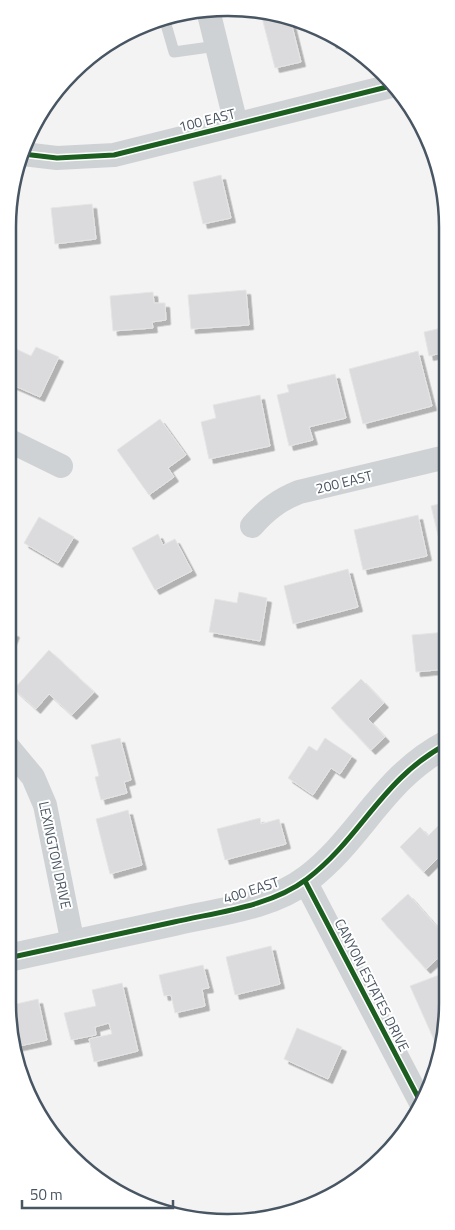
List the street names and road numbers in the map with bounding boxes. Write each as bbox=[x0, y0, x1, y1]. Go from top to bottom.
street label: 100 EAST bbox=[176, 102, 238, 137]
street label: 200 EAST bbox=[313, 464, 375, 499]
street label: LEXINGTON DRIVE bbox=[34, 799, 77, 911]
street label: 400 EAST bbox=[220, 870, 282, 908]
street label: CANYON ESTATES DRIVE bbox=[330, 915, 415, 1055]

